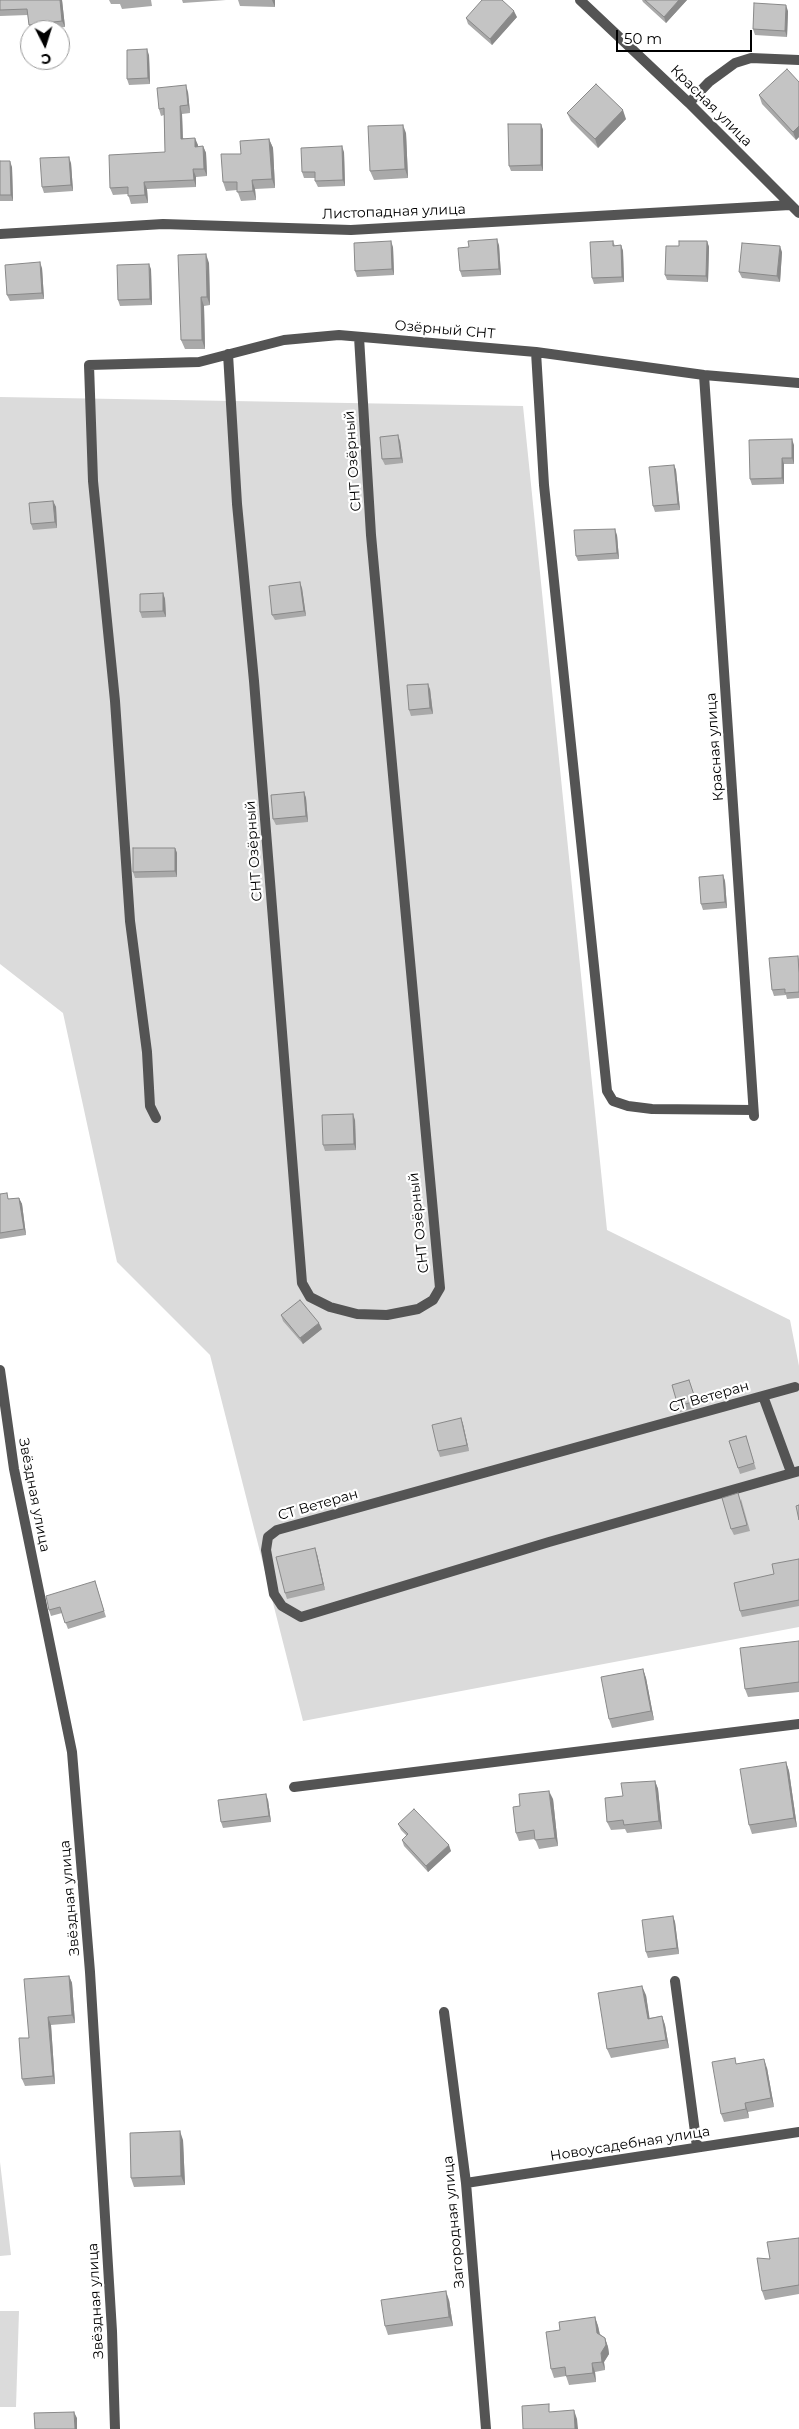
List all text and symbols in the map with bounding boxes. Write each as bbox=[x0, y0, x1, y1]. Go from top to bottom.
north arrow bbox=[20, 20, 70, 70]
scale bar bbox=[619, 20, 755, 52]
text: 50 m bbox=[624, 29, 662, 48]
text: С bbox=[40, 50, 52, 68]
street label: Красная улица bbox=[667, 62, 755, 150]
street label: Листопадная улица bbox=[322, 201, 466, 223]
street label: Озёрный СНТ bbox=[394, 317, 496, 343]
street label: СНТ Озёрный bbox=[341, 410, 365, 512]
street label: Красная улица bbox=[703, 692, 727, 802]
street label: СНТ Озёрный bbox=[242, 800, 266, 902]
street label: СНТ Озёрный bbox=[405, 1172, 433, 1274]
street label: СТ Ветеран bbox=[667, 1378, 751, 1416]
street label: Звёздная улица bbox=[15, 1437, 53, 1553]
street label: СТ Ветеран bbox=[276, 1486, 360, 1524]
street label: Звёздная улица bbox=[57, 1840, 83, 1956]
street label: Новоусадебная улица bbox=[549, 2123, 711, 2165]
street label: Загородная улица bbox=[440, 2155, 468, 2289]
street label: Звёздная улица bbox=[85, 2243, 107, 2359]

